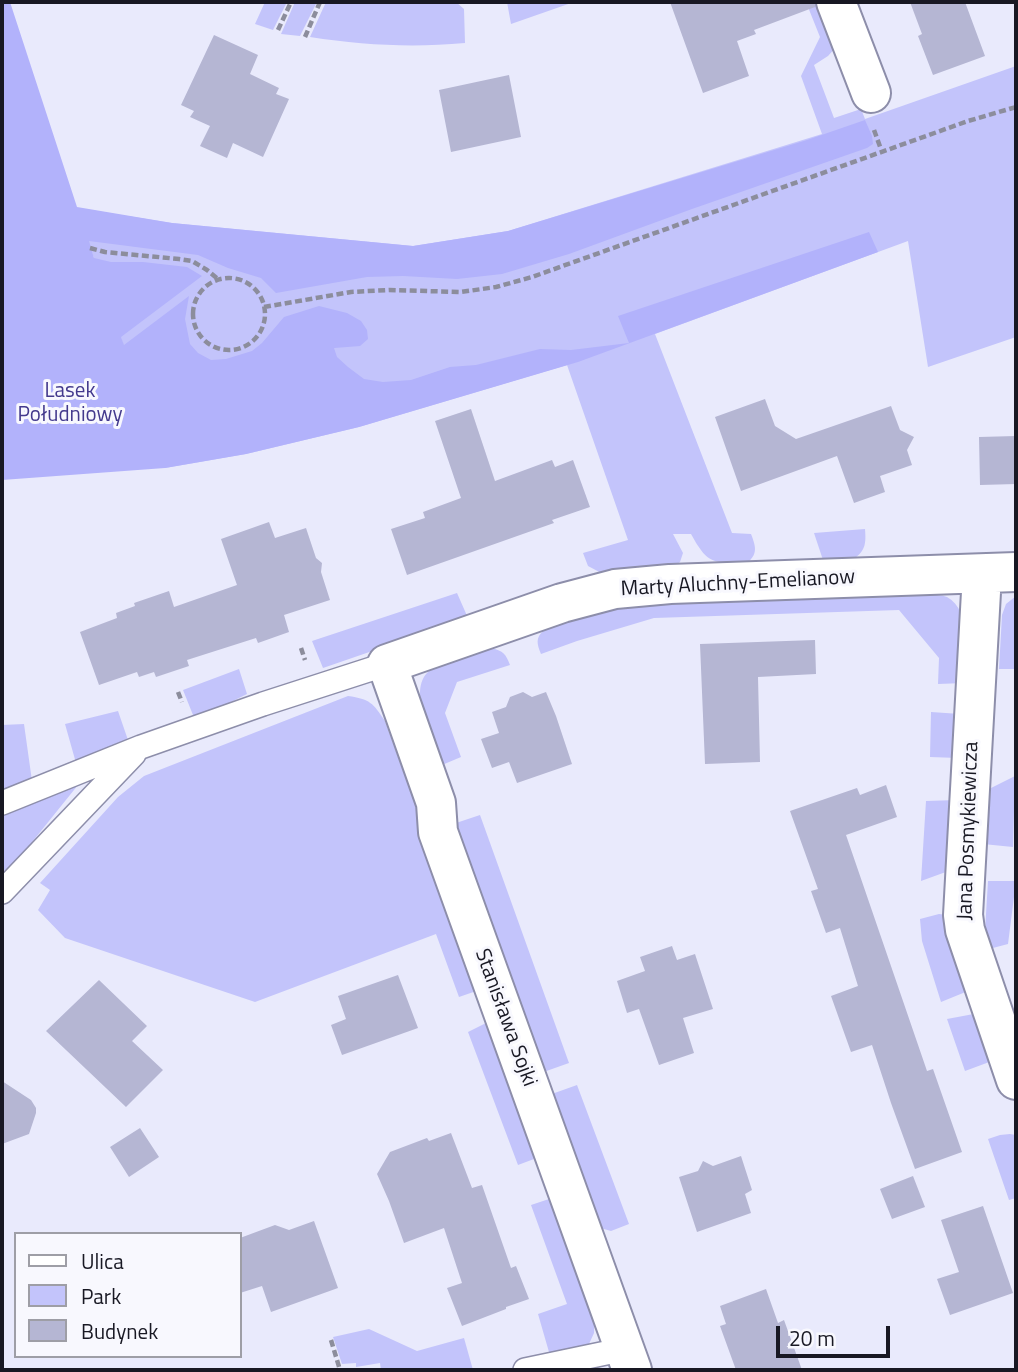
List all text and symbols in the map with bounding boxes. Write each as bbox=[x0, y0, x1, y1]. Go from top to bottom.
park label: Lasek Południowy bbox=[17, 379, 123, 429]
street label: Marty Aluchny-Emelianow bbox=[620, 565, 856, 603]
street label: Jana Posmykiewicza bbox=[953, 741, 985, 921]
street label: Stanisława Sojki bbox=[468, 946, 542, 1090]
legend bbox=[14, 1232, 242, 1358]
text: Ulica bbox=[81, 1245, 124, 1277]
text: Park bbox=[81, 1280, 121, 1312]
scale bar bbox=[780, 1312, 894, 1356]
text: Budynek bbox=[81, 1315, 158, 1347]
text: 20 m bbox=[789, 1322, 835, 1354]

